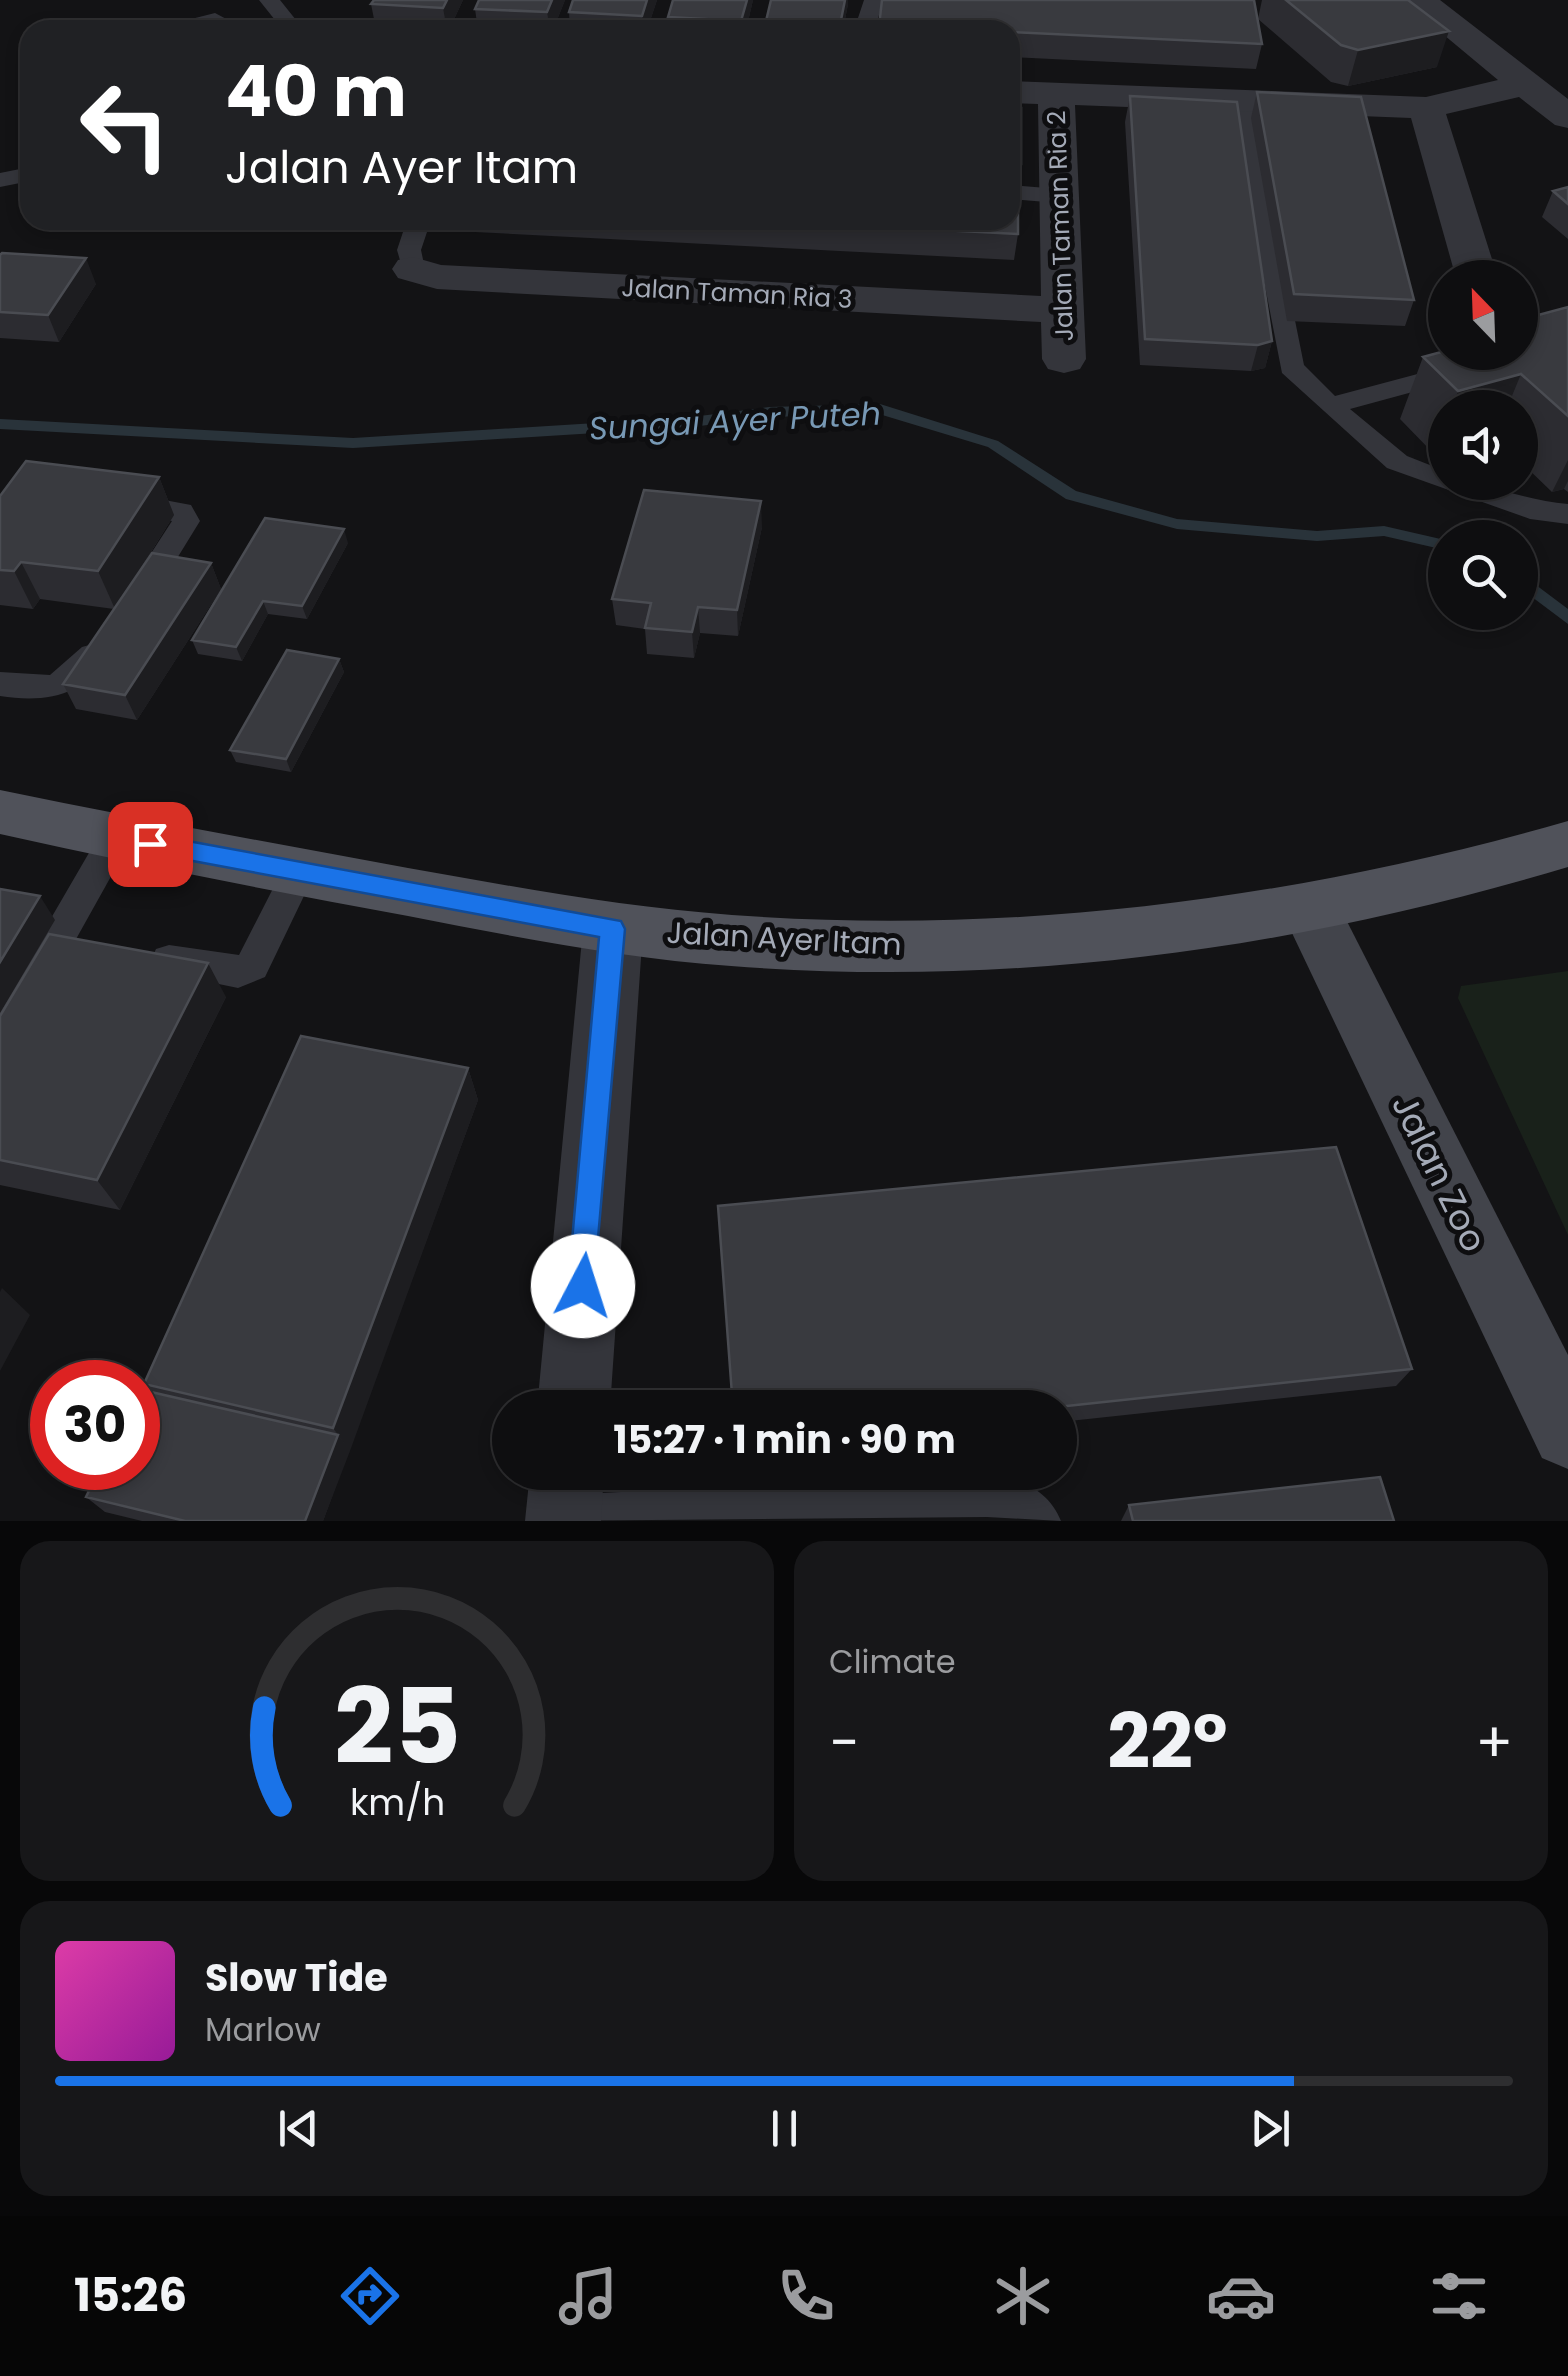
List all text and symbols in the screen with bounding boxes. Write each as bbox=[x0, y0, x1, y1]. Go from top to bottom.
text: 40 m bbox=[225, 42, 407, 141]
icon: left bbox=[60, 60, 190, 190]
street label: Jalan Taman Ria 2 bbox=[1039, 110, 1082, 342]
text: Jalan Ayer Itam bbox=[225, 136, 578, 199]
north arrow bbox=[1428, 260, 1538, 370]
map controls bbox=[1428, 260, 1538, 630]
street label: Jalan Taman Ria 3 bbox=[621, 270, 853, 317]
water label: Sungai Ayer Puteh bbox=[588, 390, 882, 451]
button: sound bbox=[1428, 390, 1538, 500]
button: search bbox=[1428, 520, 1538, 630]
pin bbox=[108, 802, 193, 887]
icon: arrive bbox=[123, 817, 178, 872]
street label: Jalan Ayer Itam bbox=[665, 911, 903, 966]
street label: Jalan Zoo bbox=[1380, 1086, 1499, 1260]
position arrow bbox=[531, 1234, 635, 1338]
speed limit sign: 30 bbox=[30, 1360, 160, 1490]
text: 15:27 · 1 min · 90 m bbox=[613, 1413, 956, 1466]
text: Climate bbox=[829, 1639, 956, 1684]
text: 25 bbox=[334, 1654, 460, 1799]
text: 22° bbox=[1107, 1689, 1228, 1794]
text: − bbox=[829, 1704, 859, 1781]
text: + bbox=[1475, 1704, 1513, 1781]
text: km/h bbox=[349, 1777, 445, 1828]
text: Slow Tide bbox=[205, 1951, 388, 2004]
text: Marlow bbox=[205, 2007, 321, 2052]
icon: previous bbox=[271, 2101, 326, 2156]
icon: pause bbox=[757, 2101, 812, 2156]
icon: next bbox=[1243, 2101, 1298, 2156]
icon: directions bbox=[335, 2261, 405, 2331]
icon: music bbox=[553, 2261, 623, 2331]
icon: phone bbox=[771, 2261, 841, 2331]
icon: climate bbox=[988, 2261, 1058, 2331]
icon: car bbox=[1206, 2261, 1276, 2331]
icon: filters bbox=[1424, 2261, 1494, 2331]
text: 15:26 bbox=[74, 2264, 187, 2327]

